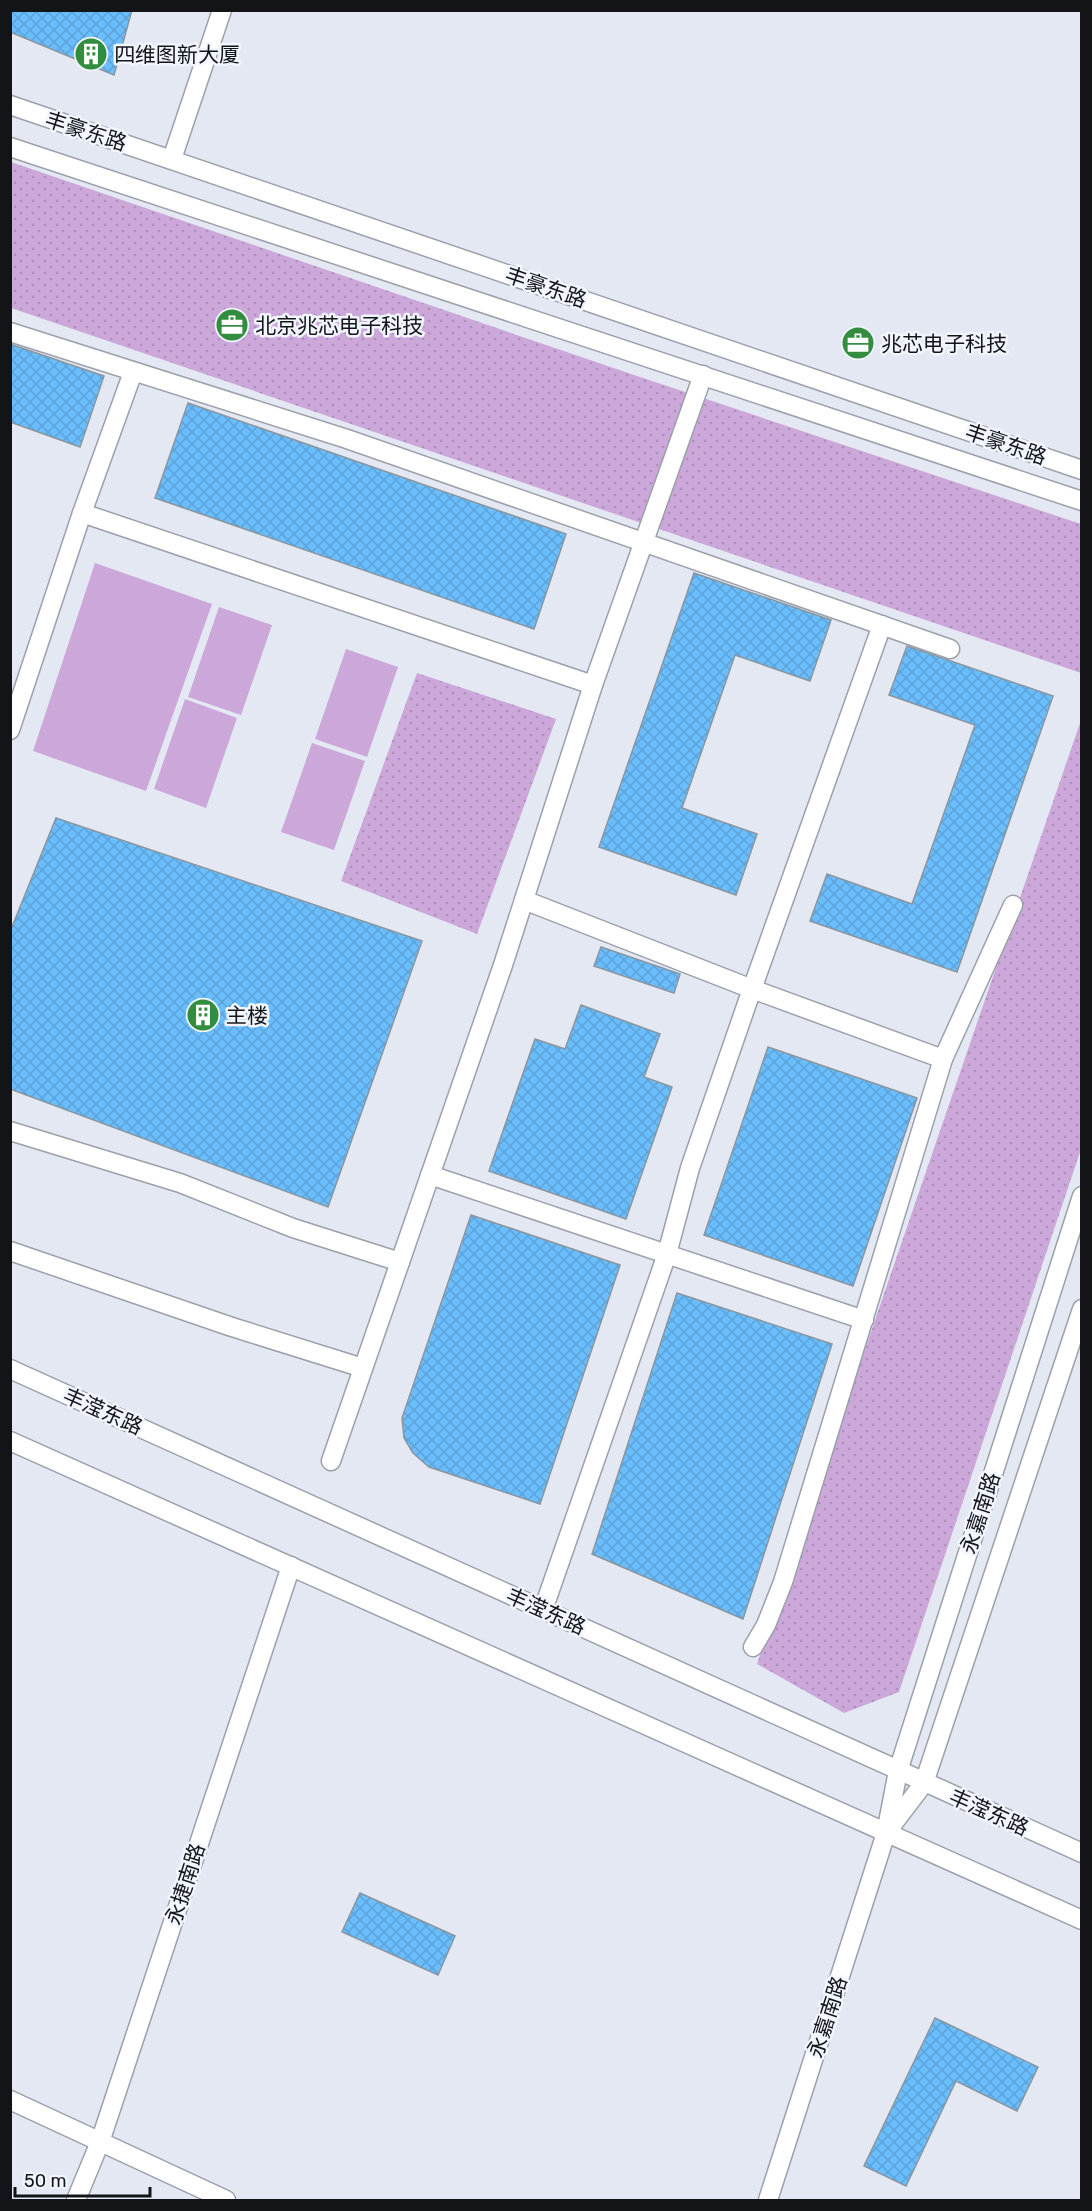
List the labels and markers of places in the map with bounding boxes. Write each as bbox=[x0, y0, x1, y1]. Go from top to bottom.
building icon: 四维图新大厦 bbox=[73, 36, 109, 72]
place label: 四维图新大厦 bbox=[114, 42, 240, 67]
office icon: 北京兆芯电子科技 bbox=[214, 307, 250, 343]
place label: 北京兆芯电子科技 bbox=[255, 313, 423, 338]
office icon: 兆芯电子科技 bbox=[840, 325, 876, 361]
place label: 兆芯电子科技 bbox=[881, 331, 1007, 356]
building icon: 主楼 bbox=[185, 997, 221, 1033]
place label: 主楼 bbox=[226, 1003, 268, 1028]

